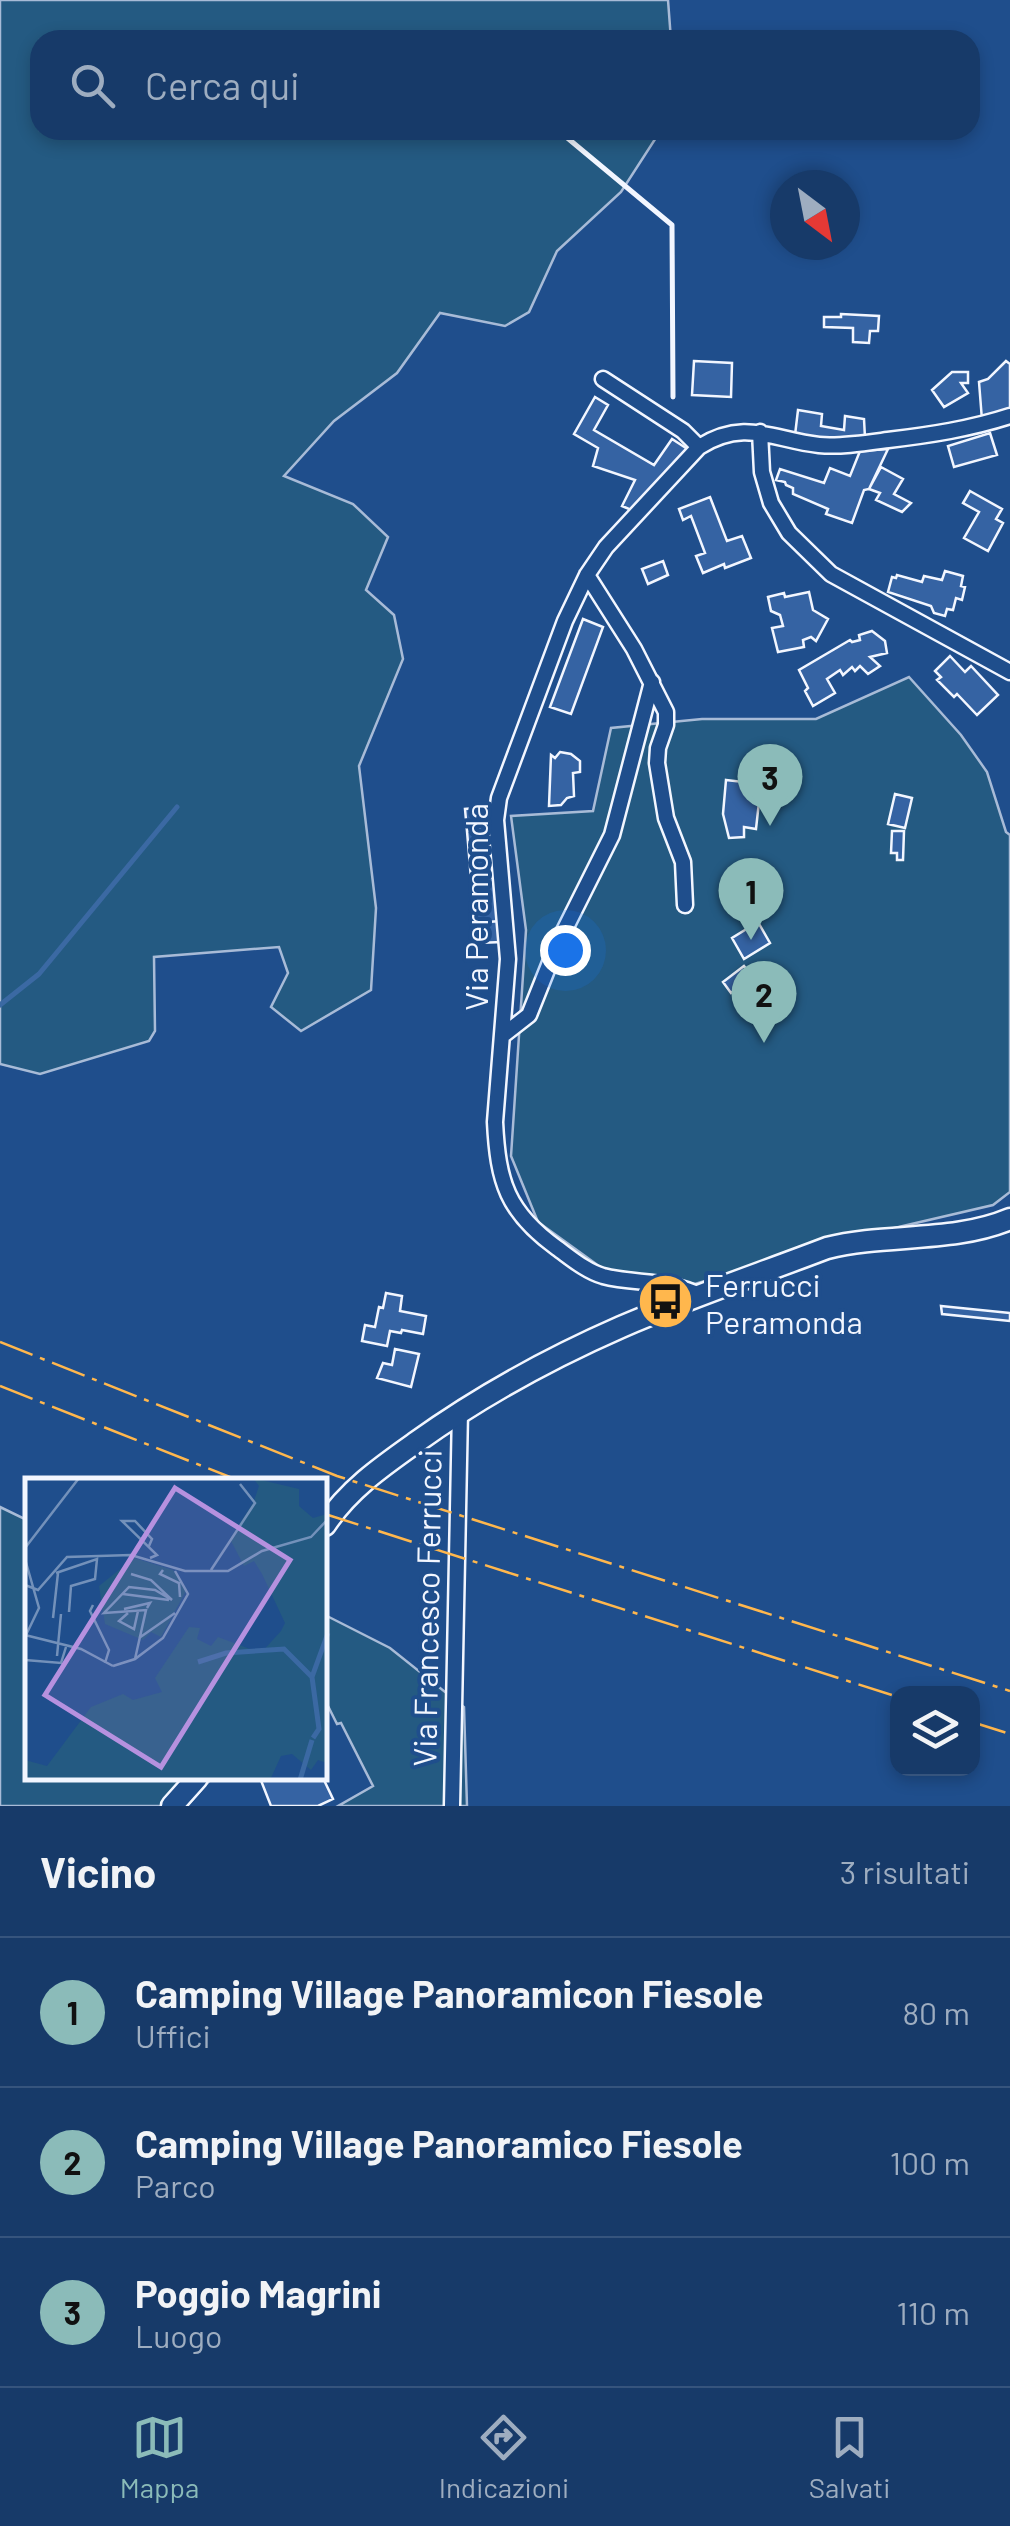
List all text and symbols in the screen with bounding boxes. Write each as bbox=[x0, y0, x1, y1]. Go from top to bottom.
search box bbox=[30, 30, 980, 140]
icon: search bbox=[65, 58, 120, 113]
text: Cerca qui bbox=[145, 62, 300, 108]
north arrow bbox=[770, 170, 860, 260]
pin: 3 bbox=[738, 744, 802, 826]
street label: Via Peramonda bbox=[456, 803, 494, 1011]
pin: 1 bbox=[718, 858, 784, 940]
your location bbox=[540, 925, 591, 976]
pin: 2 bbox=[732, 960, 796, 1043]
place label: Ferrucci Peramonda bbox=[705, 1265, 863, 1340]
bus stop icon: Ferrucci Peramonda bbox=[636, 1272, 696, 1332]
street label: Via Francesco Ferrucci bbox=[404, 1449, 448, 1767]
inset map bbox=[25, 1478, 328, 1781]
map controls bbox=[890, 1686, 980, 1776]
button: layers bbox=[890, 1686, 980, 1776]
text: Vicino bbox=[40, 1846, 156, 1896]
text: 3 risultati bbox=[840, 1852, 970, 1890]
text: Camping Village Panoramicon Fiesole bbox=[135, 1970, 764, 2016]
text: 1 bbox=[67, 1993, 78, 2031]
text: 80 m bbox=[902, 1993, 970, 2031]
text: Uffici bbox=[135, 2016, 211, 2054]
text: Camping Village Panoramico Fiesole bbox=[135, 2120, 743, 2166]
text: 2 bbox=[64, 2143, 81, 2181]
text: 100 m bbox=[890, 2143, 970, 2181]
text: Parco bbox=[135, 2166, 216, 2204]
text: Poggio Magrini bbox=[135, 2270, 382, 2316]
text: 3 bbox=[64, 2293, 81, 2331]
text: 110 m bbox=[897, 2293, 970, 2331]
text: Luogo bbox=[135, 2316, 222, 2354]
tab: Mappa bbox=[120, 2410, 199, 2504]
tab: Indicazioni bbox=[439, 2410, 569, 2504]
tab: Salvati bbox=[809, 2410, 890, 2504]

